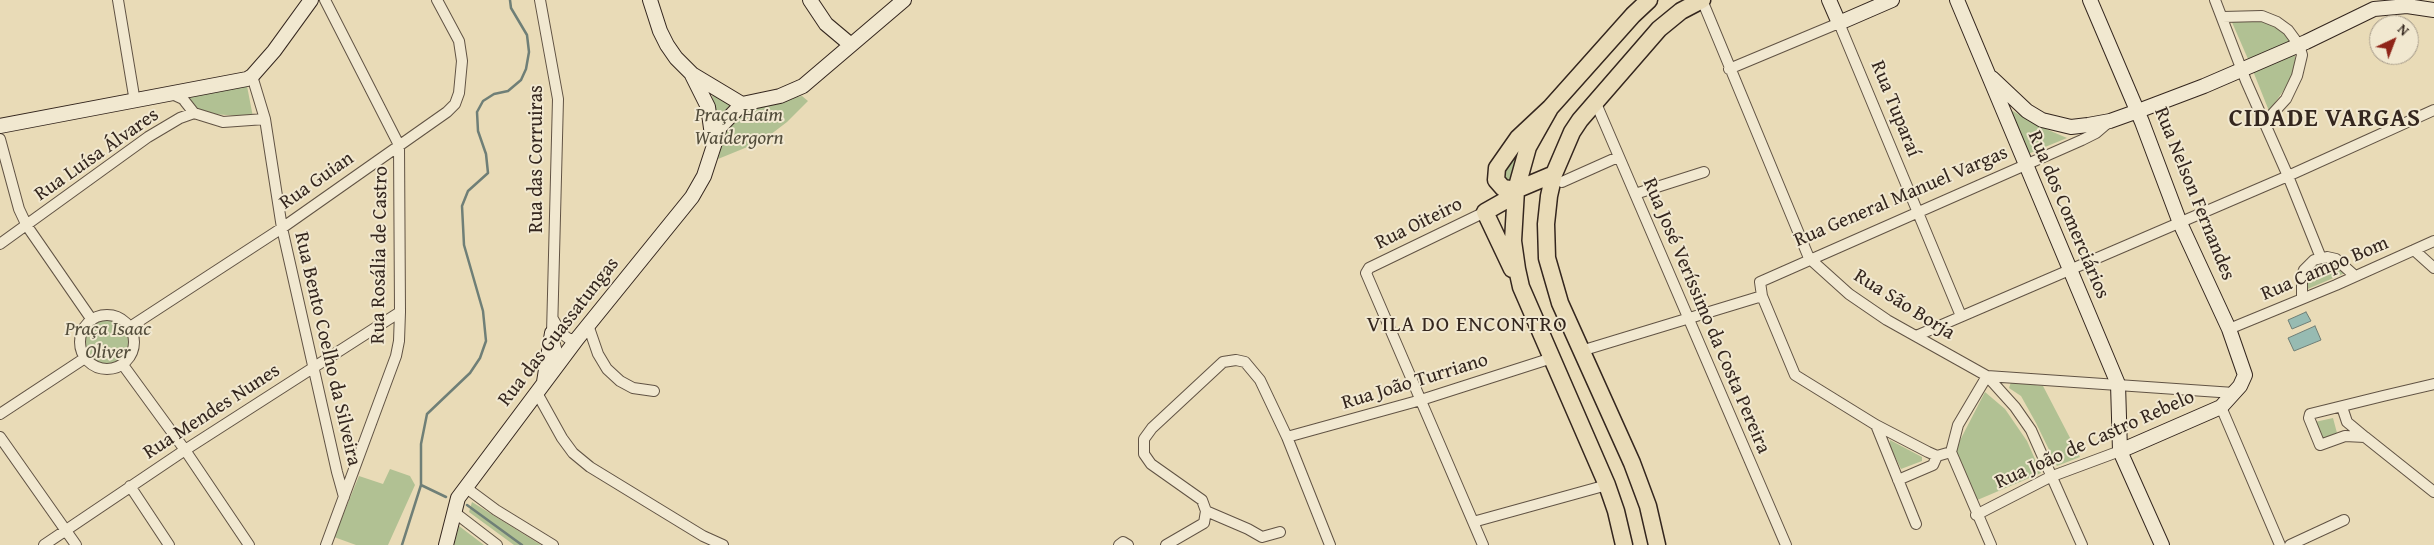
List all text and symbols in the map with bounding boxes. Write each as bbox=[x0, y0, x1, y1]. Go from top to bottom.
north arrow bbox=[2369, 15, 2419, 65]
text: N bbox=[2393, 19, 2414, 40]
street label: Rua Tuparaí bbox=[1865, 57, 1925, 161]
street label: Rua das Corruiras bbox=[525, 85, 549, 233]
street label: Rua Luísa Álvares bbox=[30, 103, 164, 207]
park label: Praça Haim Waidergorn bbox=[694, 104, 784, 151]
street label: Rua Nelson Fernandes bbox=[2148, 104, 2240, 284]
district label: CIDADE VARGAS bbox=[2227, 105, 2423, 135]
street label: Rua dos Comerciários bbox=[2022, 127, 2114, 303]
street label: Rua General Manuel Vargas bbox=[1791, 141, 2011, 253]
street label: Rua Guian bbox=[275, 147, 359, 215]
street label: Rua Rosália de Castro bbox=[366, 166, 394, 344]
street label: Rua José Veríssimo da Costa Pereira bbox=[1637, 175, 1775, 457]
street label: Rua Oiteiro bbox=[1371, 193, 1467, 255]
street label: Rua Bento Coelho da Silveira bbox=[288, 230, 366, 468]
street label: Rua Campo Bom bbox=[2258, 231, 2392, 307]
street label: Rua das Guassatungas bbox=[493, 253, 625, 411]
street label: Rua São Borja bbox=[1849, 264, 1959, 346]
district label: VILA DO ENCONTRO bbox=[1364, 312, 1570, 338]
park label: Praça Isaac Oliver bbox=[65, 318, 151, 365]
street label: Rua João Turriano bbox=[1339, 348, 1491, 416]
street label: Rua Mendes Nunes bbox=[139, 359, 285, 465]
street label: Rua João de Castro Rebelo bbox=[1992, 385, 2198, 495]

